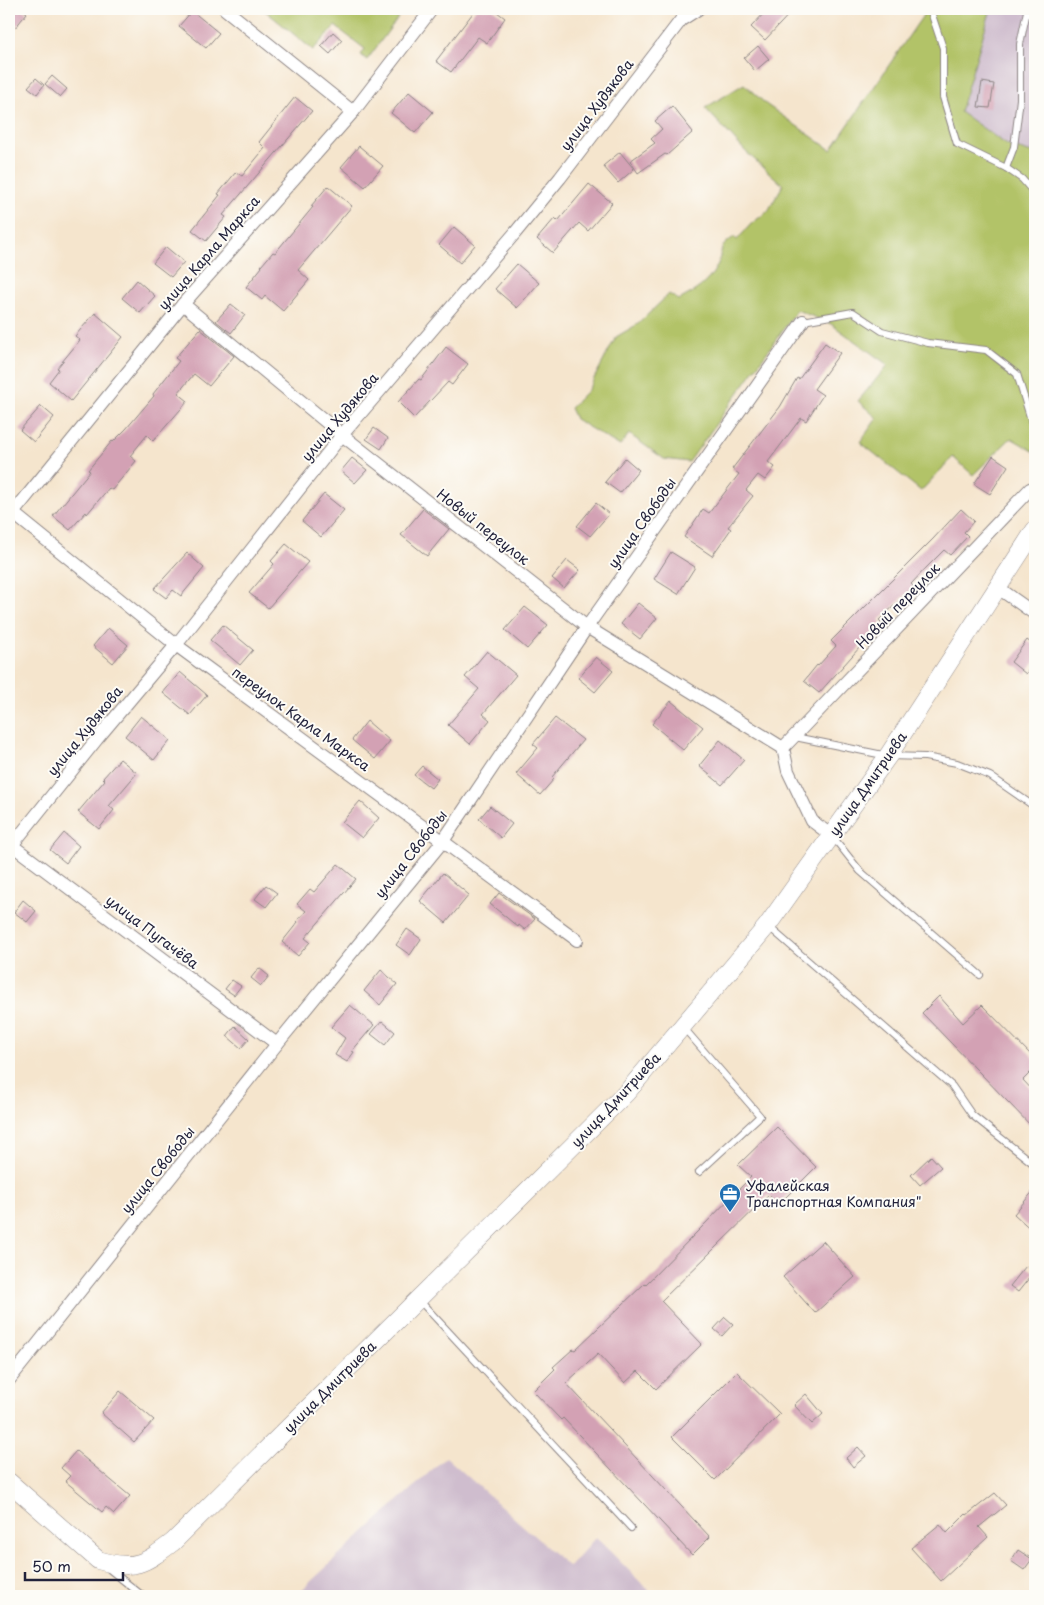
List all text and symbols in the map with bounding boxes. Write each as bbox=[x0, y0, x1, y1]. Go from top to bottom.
street label: улица Худякова bbox=[555, 54, 638, 155]
street label: улица Карла Маркса bbox=[153, 191, 265, 315]
street label: улица Худякова bbox=[296, 368, 383, 466]
street label: улица Свободы bbox=[602, 473, 681, 572]
street label: Новый переулок bbox=[432, 484, 535, 570]
street label: Новый переулок bbox=[851, 557, 945, 653]
street label: переулок Карла Маркса bbox=[228, 661, 375, 776]
street label: улица Худякова bbox=[42, 681, 128, 780]
street label: улица Дмитриева bbox=[824, 727, 912, 840]
street label: улица Свободы bbox=[369, 805, 452, 902]
street label: улица Пугачёва bbox=[101, 890, 203, 974]
street label: улица Дмитриева bbox=[566, 1047, 665, 1152]
street label: улица Свободы bbox=[116, 1122, 199, 1218]
place label: Уфалейская Транспортная Компания" bbox=[746, 1175, 922, 1212]
office icon: Уфалейская Транспортная Компания" bbox=[718, 1182, 742, 1213]
street label: улица Дмитриева bbox=[279, 1336, 381, 1438]
scale bar bbox=[25, 1550, 122, 1582]
text: 50 m bbox=[32, 1554, 71, 1577]

